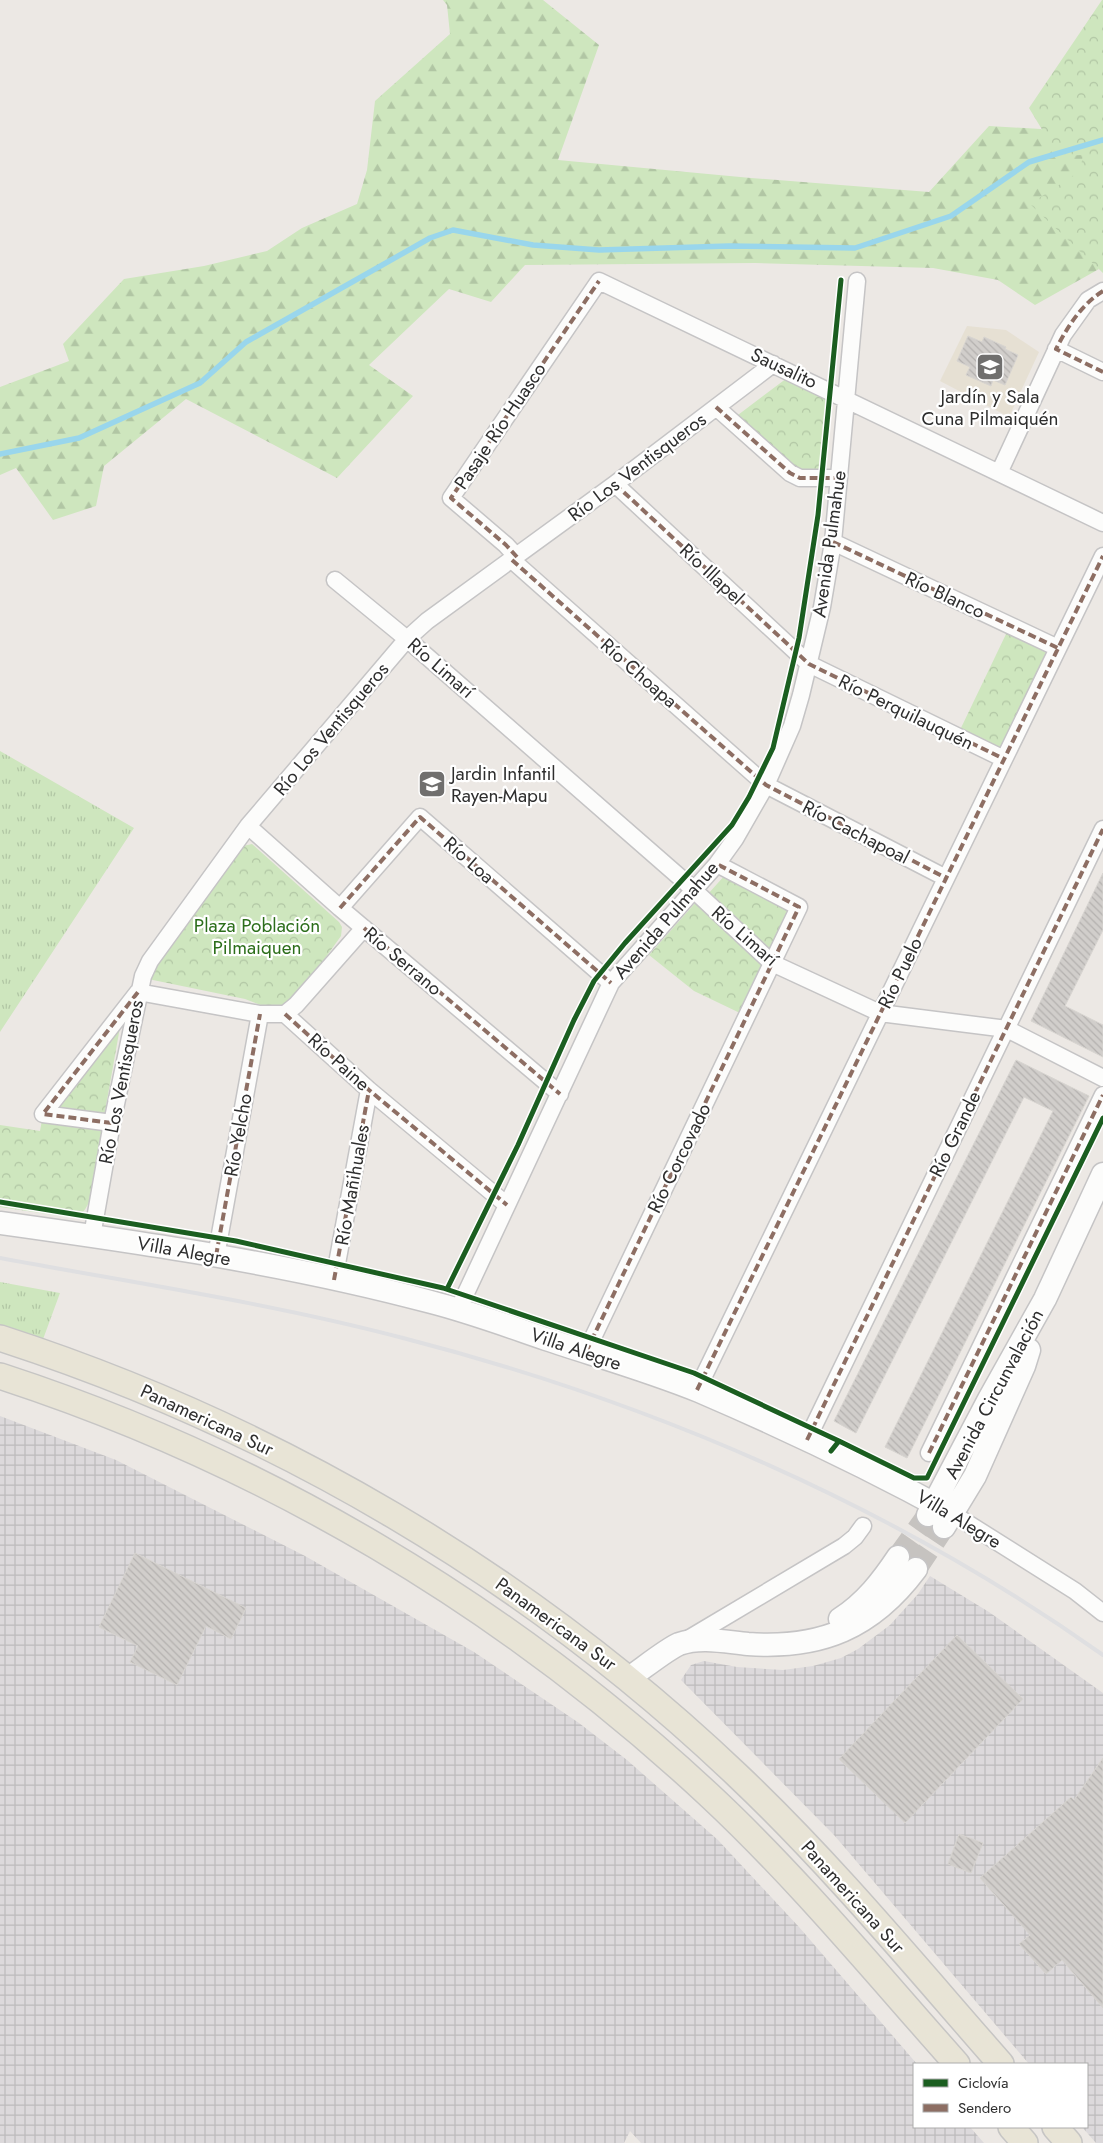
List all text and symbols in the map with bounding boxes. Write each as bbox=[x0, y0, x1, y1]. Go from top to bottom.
street label: Sausalito bbox=[746, 341, 822, 395]
school or university icon: Jardín y Sala Cuna Pilmaiquén bbox=[975, 352, 1005, 382]
street label: Pasaje Río Huasco bbox=[448, 357, 552, 495]
place label: Jardín y Sala Cuna Pilmaiquén bbox=[922, 383, 1059, 432]
street label: Río Los Ventisqueros bbox=[562, 406, 712, 528]
street label: Avenida Pulmahue bbox=[805, 469, 853, 619]
street label: Río Illapel bbox=[674, 537, 750, 611]
street label: Río Blanco bbox=[901, 565, 989, 625]
street label: Río Limarí bbox=[402, 631, 481, 705]
street label: Río Choapa bbox=[595, 632, 683, 714]
street label: Río Los Ventisqueros bbox=[267, 656, 395, 802]
street label: Río Perquilauquén bbox=[834, 668, 978, 756]
place label: Jardin Infantil Rayen-Mapu bbox=[448, 760, 556, 809]
school or university icon: Jardin Infantil Rayen-Mapu bbox=[417, 769, 447, 799]
street label: Río Cachapoal bbox=[798, 793, 914, 871]
street label: Río Loa bbox=[438, 830, 500, 890]
street label: Avenida Pulmahue bbox=[607, 855, 725, 985]
street label: Río Limarí bbox=[706, 899, 785, 973]
park label: Plaza Población Pilmaiquen bbox=[194, 912, 320, 961]
street label: Río Serrano bbox=[358, 920, 448, 1002]
street label: Río Puelo bbox=[871, 933, 929, 1013]
street label: Río Los Ventisqueros bbox=[92, 997, 150, 1166]
street label: Río Paine bbox=[302, 1027, 376, 1097]
street label: Río Grande bbox=[923, 1086, 988, 1182]
street label: Río Yelcho bbox=[217, 1091, 259, 1179]
street label: Río Corcovado bbox=[641, 1099, 717, 1217]
street label: Río Mañihuales bbox=[328, 1122, 376, 1247]
street label: Villa Alegre bbox=[135, 1229, 233, 1273]
street label: Avenida Circunvalación bbox=[938, 1304, 1050, 1484]
street label: Villa Alegre bbox=[527, 1321, 625, 1377]
street label: Panamericana Sur bbox=[136, 1377, 278, 1463]
street label: Villa Alegre bbox=[911, 1483, 1007, 1555]
street label: Panamericana Sur bbox=[490, 1571, 623, 1678]
street label: Panamericana Sur bbox=[795, 1834, 912, 1960]
legend bbox=[913, 2063, 1088, 2128]
text: Ciclovía bbox=[958, 2072, 1008, 2094]
text: Sendero bbox=[958, 2097, 1011, 2119]

